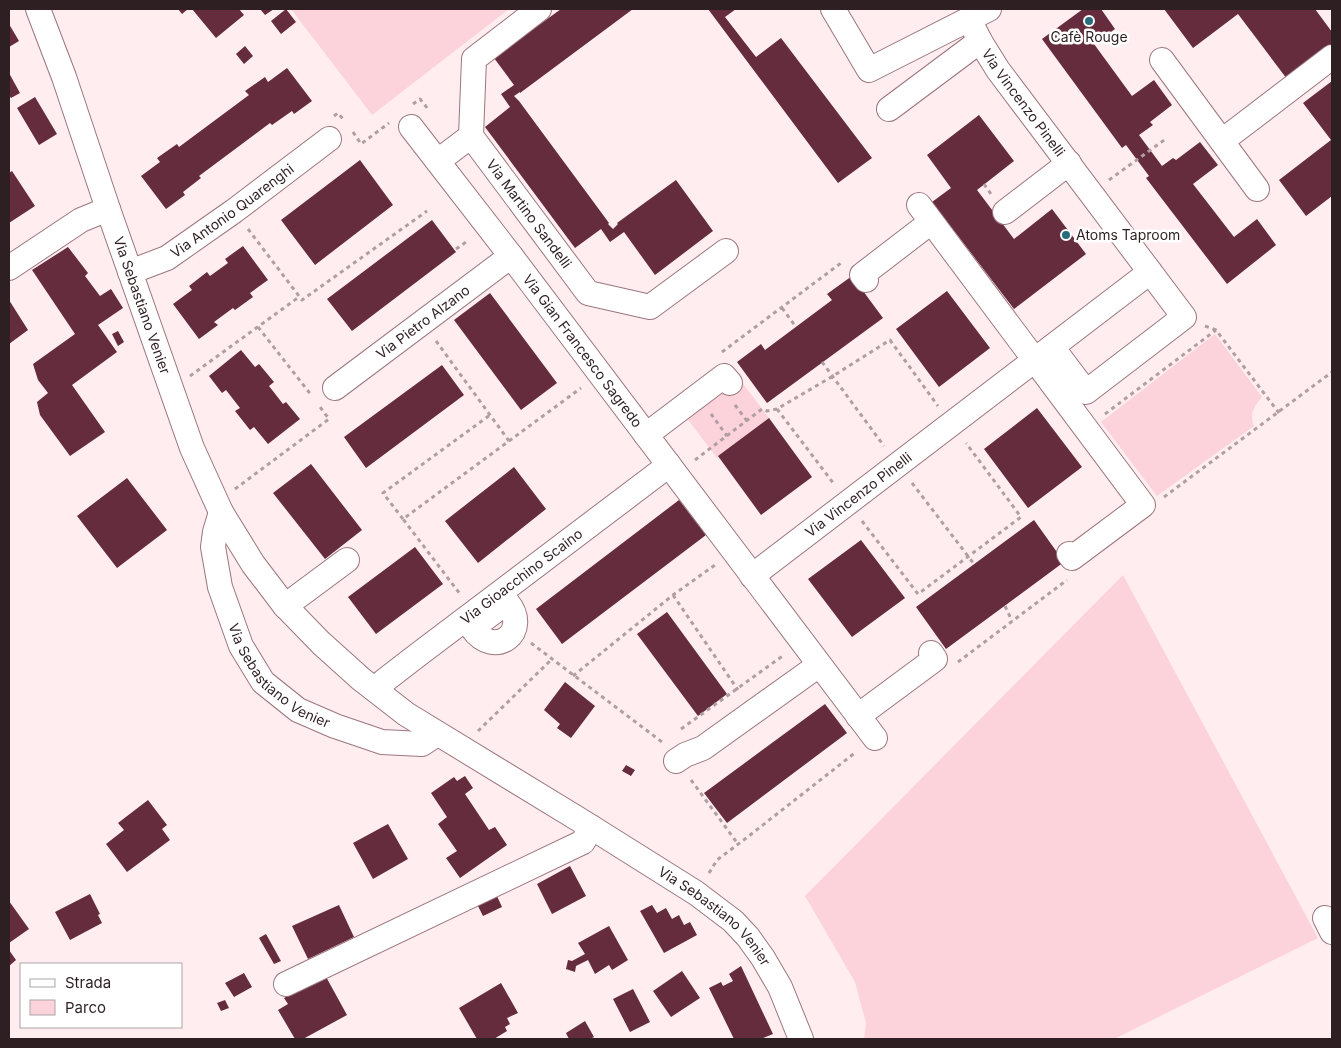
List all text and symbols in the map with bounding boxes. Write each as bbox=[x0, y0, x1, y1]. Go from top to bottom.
marker: Cafè Rouge bbox=[1083, 15, 1095, 27]
place label: Cafè Rouge bbox=[1050, 28, 1128, 45]
street label: Via Vincenzo Pinelli bbox=[979, 45, 1069, 160]
street label: Via Martino Sandelli bbox=[483, 156, 575, 271]
street label: Via Antonio Quarenghi bbox=[167, 160, 297, 261]
place label: Atoms Taproom bbox=[1076, 226, 1180, 243]
marker: Atoms Taproom bbox=[1060, 229, 1072, 241]
street label: Via Sebastiano Venier bbox=[110, 234, 174, 376]
street label: Via Gian Francesco Sagredo bbox=[520, 270, 646, 430]
street label: Via Pietro Alzano bbox=[373, 281, 473, 362]
street label: Via Vincenzo Pinelli bbox=[802, 448, 915, 540]
street label: Via Gioacchino Scaino bbox=[457, 524, 586, 628]
street label: Via Sebastiano Venier bbox=[226, 621, 333, 731]
street label: Via Sebastiano Venier bbox=[655, 862, 775, 969]
legend bbox=[20, 963, 182, 1028]
text: Strada bbox=[65, 973, 111, 992]
text: Parco bbox=[65, 998, 106, 1017]

